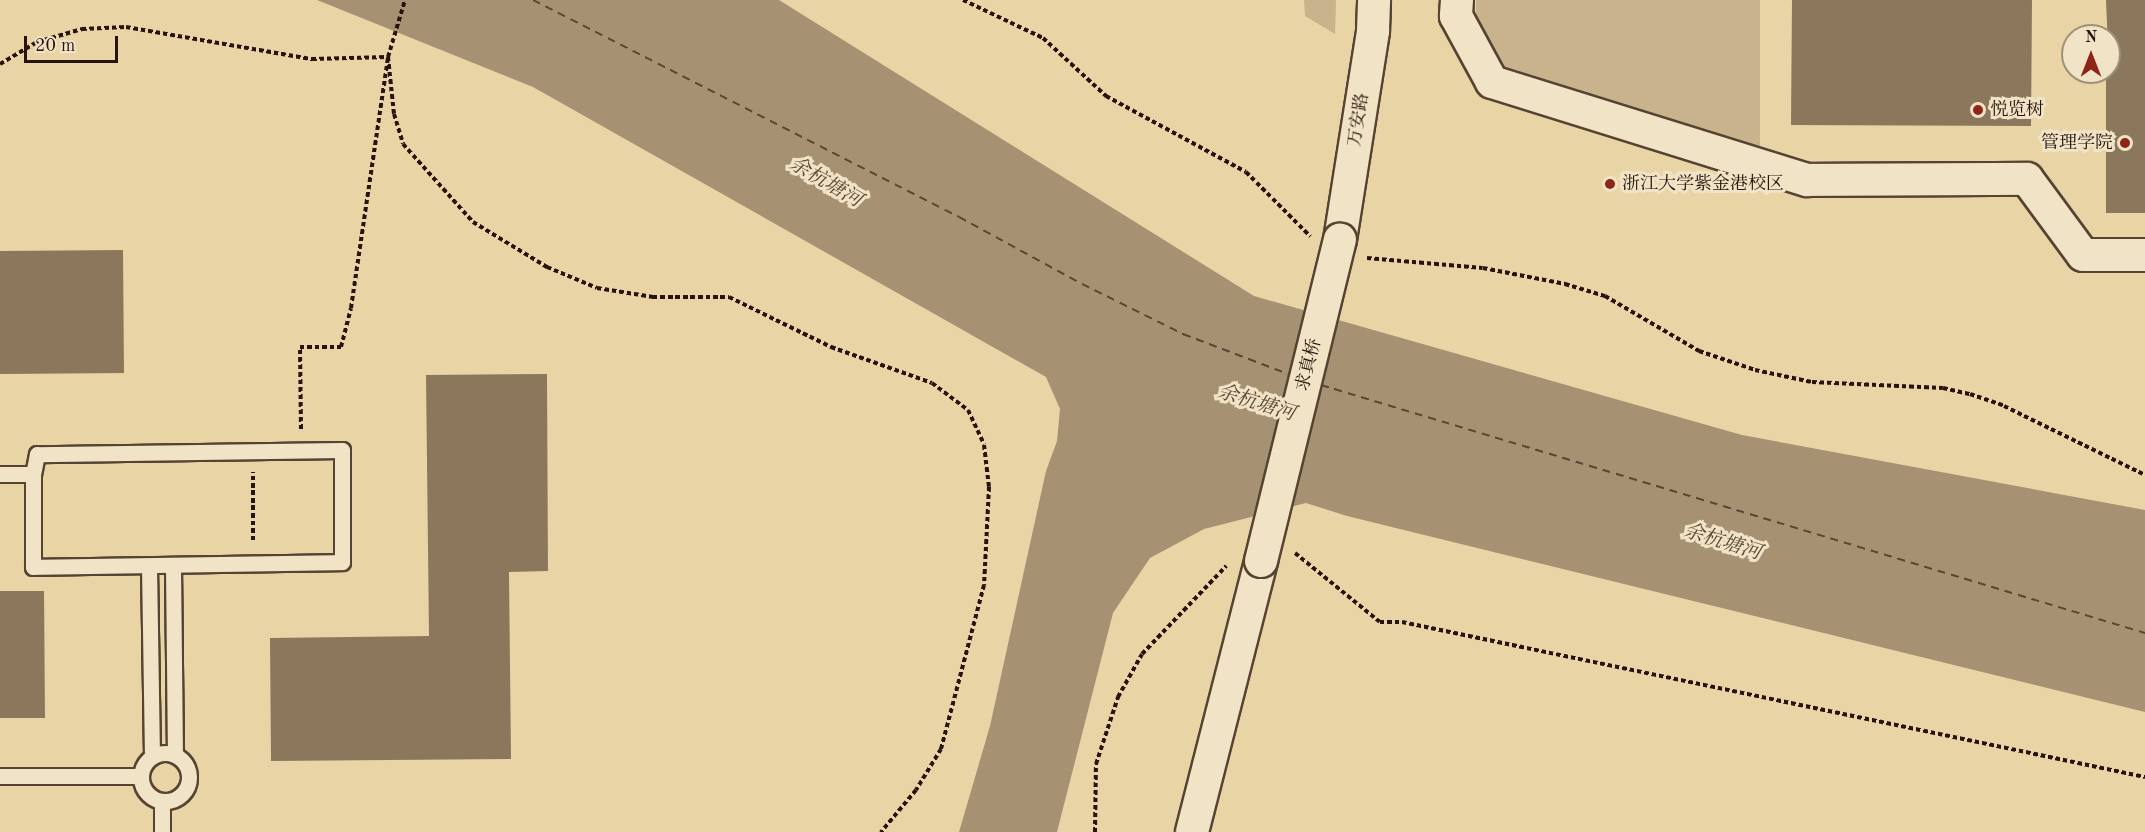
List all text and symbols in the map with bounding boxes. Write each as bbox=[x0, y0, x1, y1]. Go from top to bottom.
scale bar bbox=[27, 24, 122, 62]
north arrow bbox=[2061, 24, 2121, 84]
text: N bbox=[2085, 30, 2097, 46]
text: 20 m bbox=[35, 37, 75, 55]
street label: 万安路 bbox=[1344, 92, 1374, 148]
place label: 悦览树 bbox=[1990, 99, 2044, 121]
marker: 悦览树 bbox=[1971, 103, 1985, 117]
place label: 管理学院 bbox=[2041, 132, 2113, 154]
marker: 管理学院 bbox=[2118, 136, 2132, 150]
water label: 余杭塘河 bbox=[784, 153, 866, 213]
place label: 浙江大学紫金港校区 bbox=[1622, 173, 1784, 195]
marker: 浙江大学紫金港校区 bbox=[1603, 177, 1617, 191]
street label: 求真桥 bbox=[1292, 336, 1326, 394]
water label: 余杭塘河 bbox=[1214, 381, 1298, 427]
water label: 余杭塘河 bbox=[1680, 520, 1764, 566]

